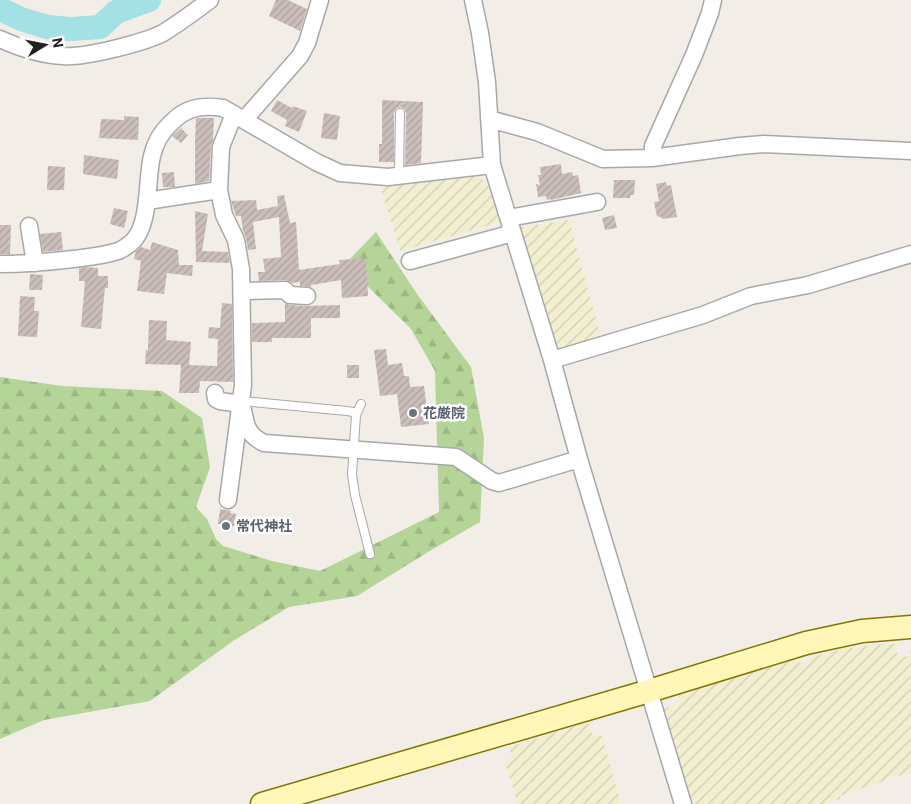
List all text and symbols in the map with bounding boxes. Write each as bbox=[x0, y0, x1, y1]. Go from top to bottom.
north arrow bbox=[20, 20, 70, 70]
text: N bbox=[49, 36, 67, 49]
place label: 花厳院 bbox=[423, 405, 465, 421]
marker: 花厳院 bbox=[407, 407, 419, 419]
place label: 常代神社 bbox=[236, 518, 292, 534]
marker: 常代神社 bbox=[220, 520, 232, 532]

